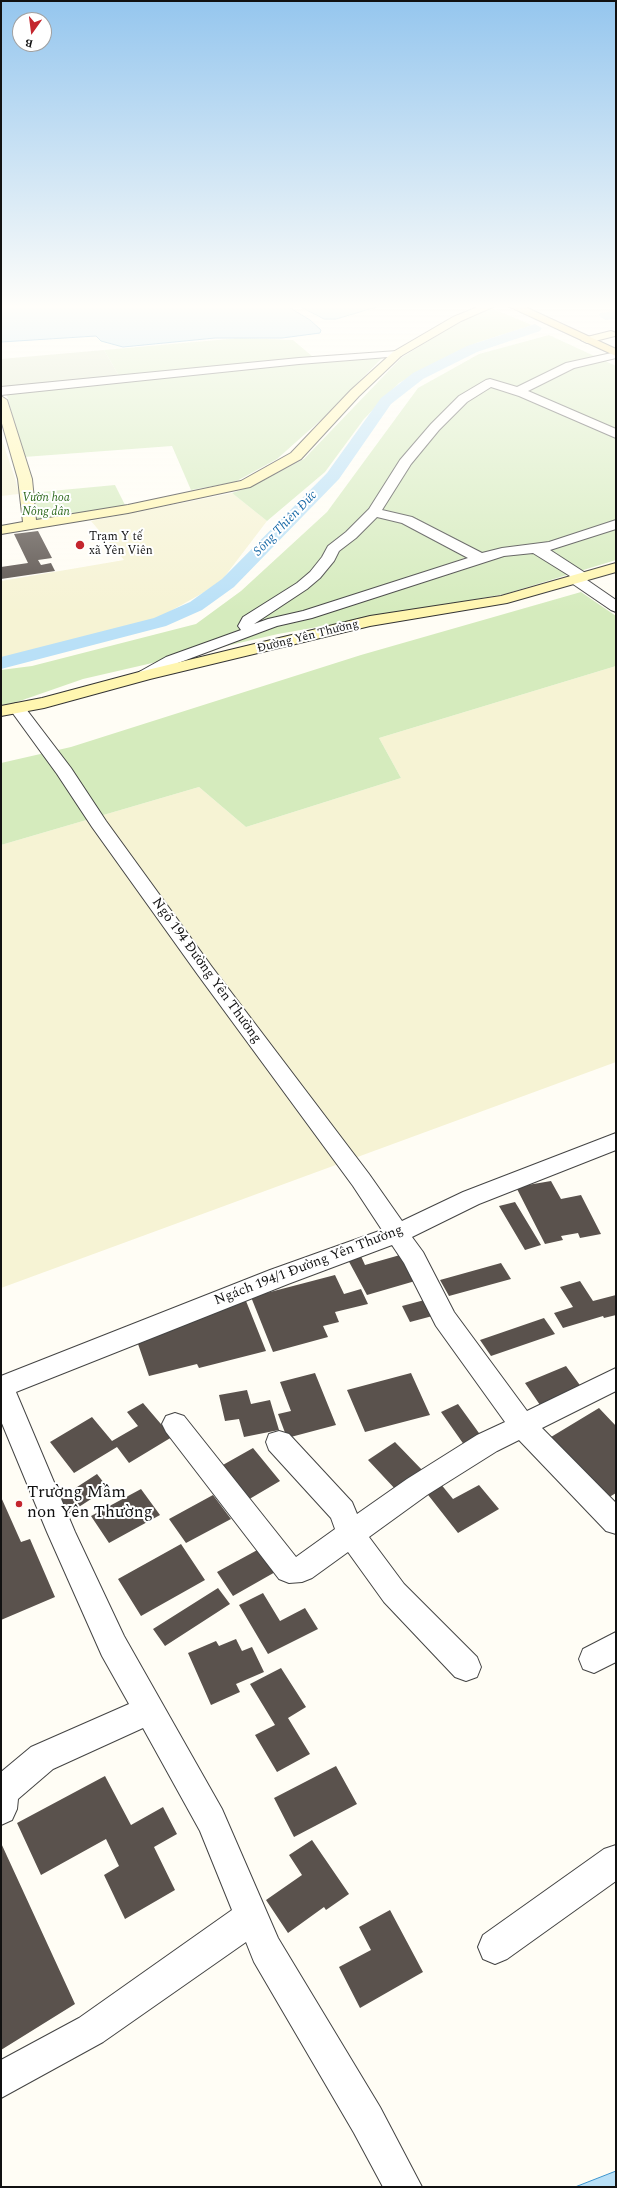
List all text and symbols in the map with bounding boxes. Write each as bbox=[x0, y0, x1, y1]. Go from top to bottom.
north arrow bbox=[12, 12, 52, 52]
text: B bbox=[23, 34, 35, 52]
water label: Sông Thiên Đức bbox=[251, 488, 321, 560]
park label: Vườn hoa Nông dân bbox=[22, 492, 70, 520]
place label: Trạm Y tế xã Yên Viên bbox=[89, 531, 153, 559]
marker: Trạm Y tế xã Yên Viên bbox=[74, 539, 86, 551]
street label: Đường Yên Thường bbox=[256, 617, 360, 657]
street label: Ngõ 194 Đường Yên Thường bbox=[147, 895, 265, 1047]
street label: Ngách 194/1 Đường Yên Thường bbox=[212, 1222, 406, 1310]
place label: Trường Mầm non Yên Thường bbox=[27, 1484, 153, 1524]
marker: Trường Mầm non Yên Thường bbox=[14, 1499, 24, 1509]

